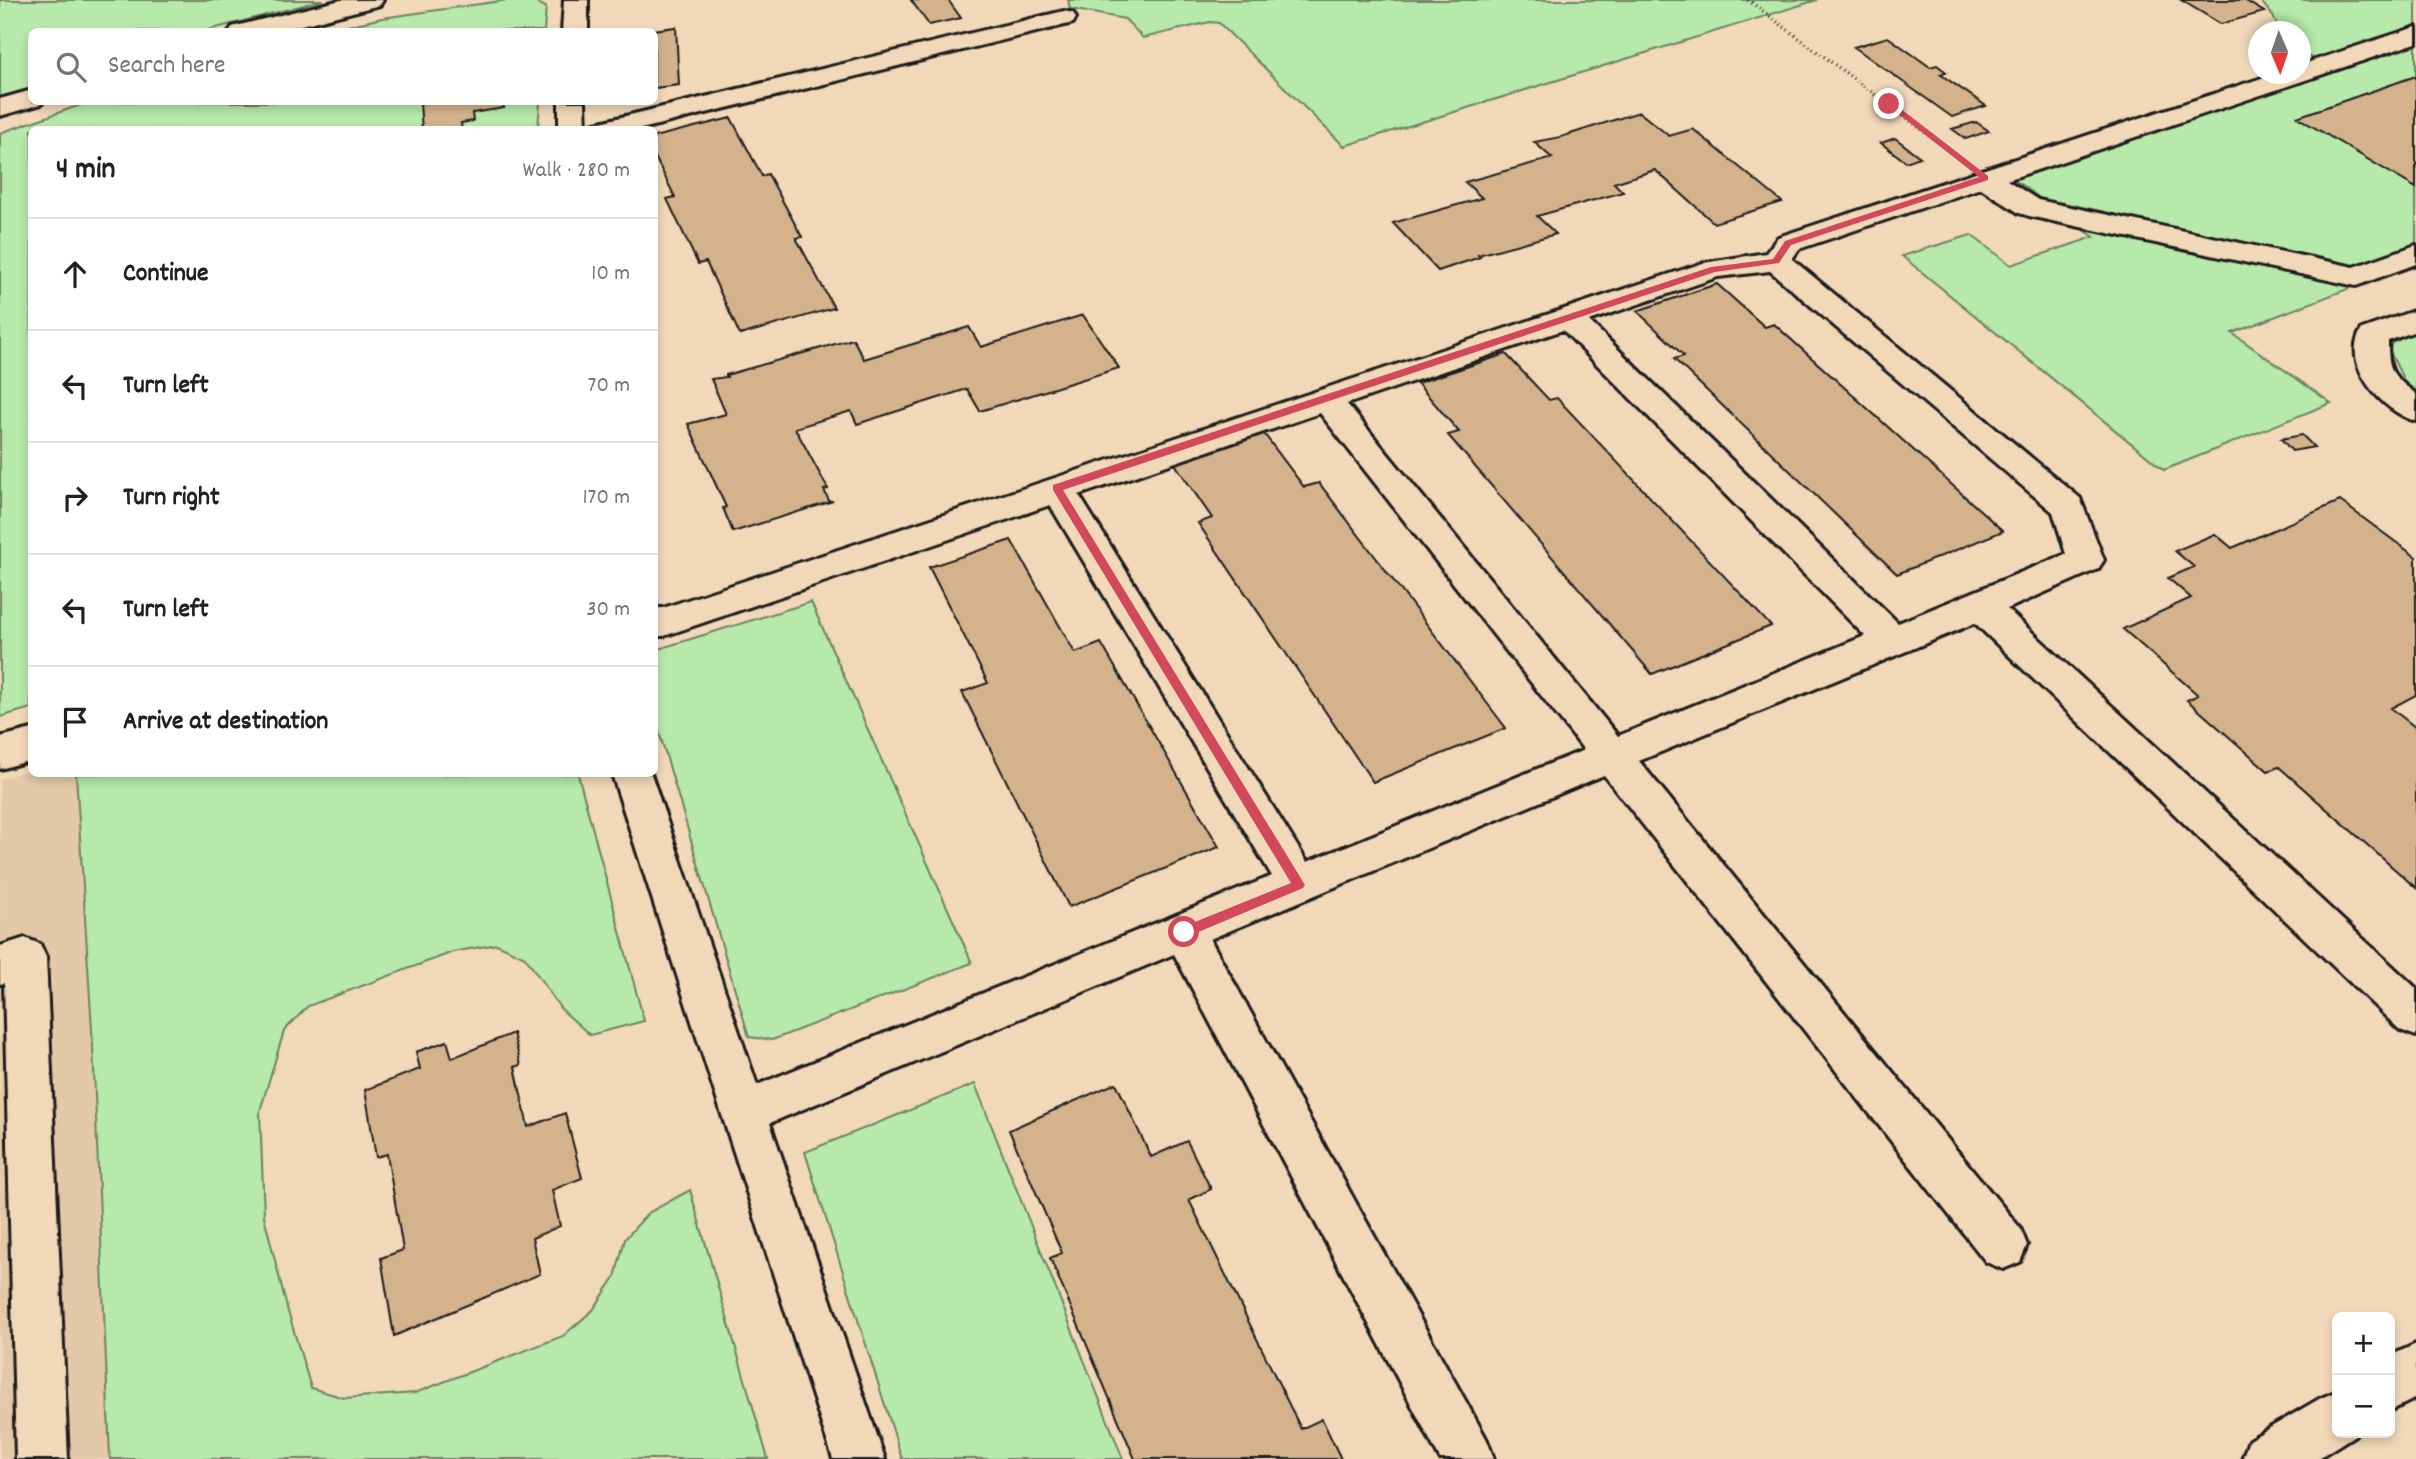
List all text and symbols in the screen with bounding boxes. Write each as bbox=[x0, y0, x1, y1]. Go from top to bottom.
north arrow bbox=[2248, 21, 2311, 84]
search box bbox=[28, 28, 658, 105]
icon: search bbox=[52, 48, 90, 86]
text: Search here bbox=[108, 48, 226, 85]
route end bbox=[1873, 88, 1904, 119]
text: 4 min bbox=[56, 150, 115, 193]
text: Walk · 280 m bbox=[522, 155, 630, 188]
icon: ahead bbox=[56, 255, 94, 293]
text: Continue bbox=[123, 256, 208, 293]
text: 10 m bbox=[591, 258, 630, 291]
icon: left bbox=[56, 367, 94, 405]
text: Turn left bbox=[123, 368, 209, 405]
text: 70 m bbox=[588, 370, 630, 403]
icon: right bbox=[56, 479, 94, 517]
text: Turn right bbox=[123, 480, 220, 517]
text: 170 m bbox=[583, 482, 630, 515]
icon: left bbox=[56, 591, 94, 629]
text: Turn left bbox=[123, 592, 209, 629]
text: 30 m bbox=[586, 594, 630, 627]
icon: arrive bbox=[56, 703, 94, 741]
text: Arrive at destination bbox=[123, 704, 328, 741]
route start bbox=[1168, 916, 1199, 947]
map controls bbox=[2332, 1312, 2395, 1438]
button: + bbox=[2332, 1312, 2395, 1375]
button: − bbox=[2332, 1375, 2395, 1438]

